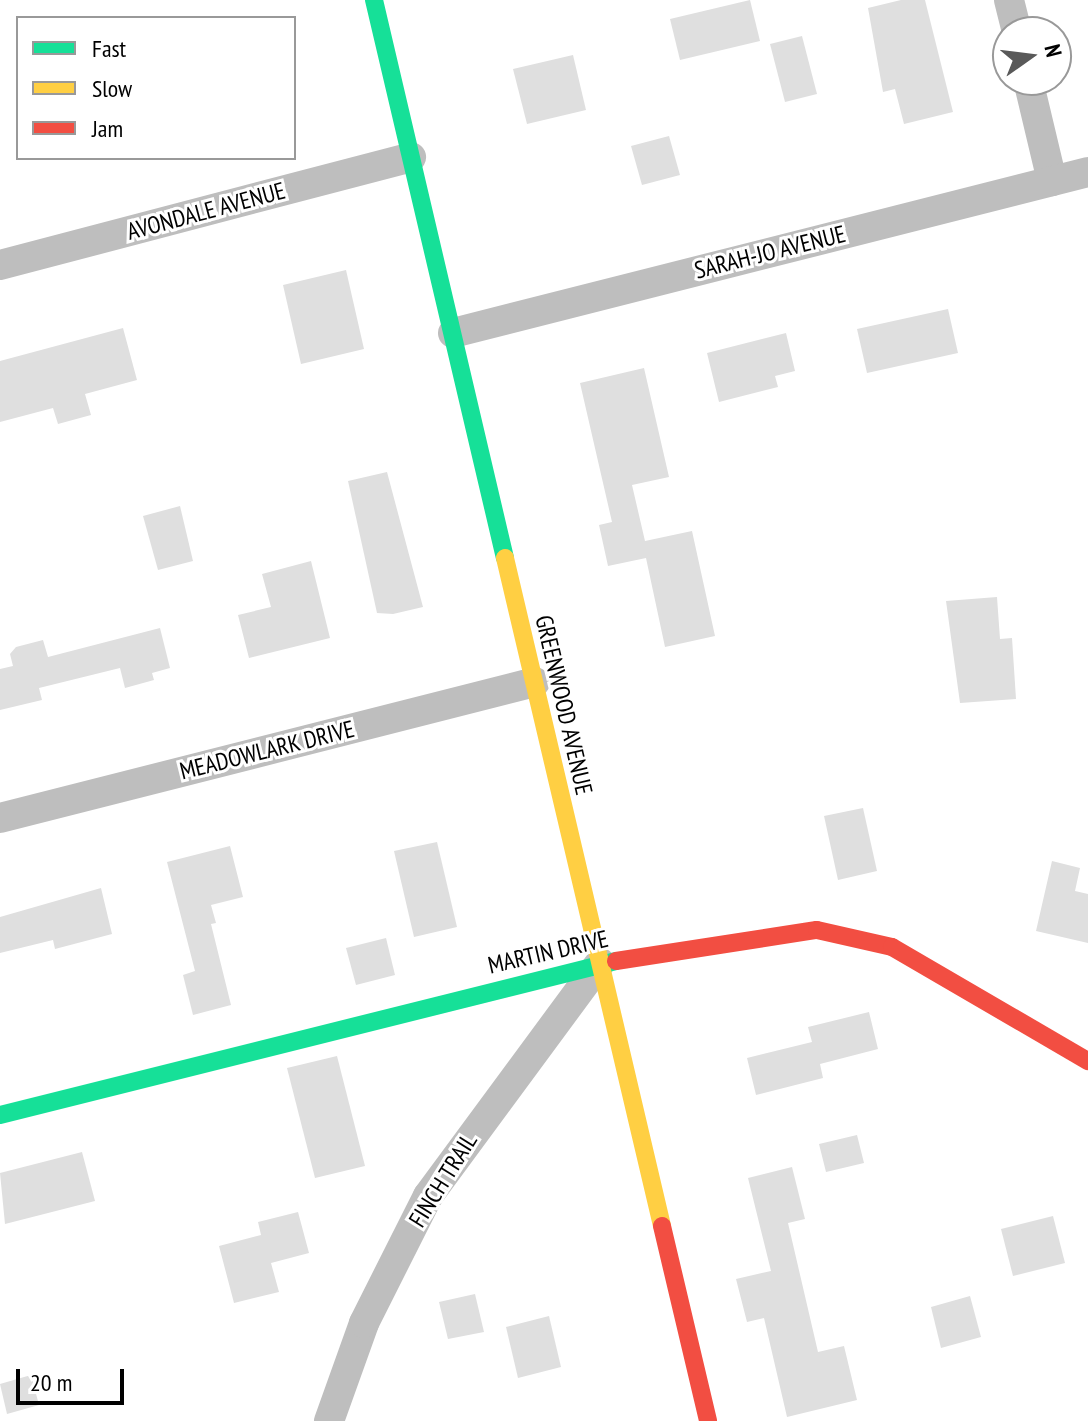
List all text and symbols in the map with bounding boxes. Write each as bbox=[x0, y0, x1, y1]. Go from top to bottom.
legend bbox=[16, 16, 296, 160]
north arrow bbox=[992, 16, 1072, 96]
text: Fast bbox=[92, 33, 126, 64]
text: N bbox=[1038, 42, 1068, 60]
text: Slow bbox=[92, 73, 132, 104]
text: Jam bbox=[92, 113, 123, 144]
street label: AVONDALE AVENUE bbox=[123, 176, 289, 246]
street label: SARAH-JO AVENUE bbox=[691, 219, 849, 285]
street label: GREENWOOD AVENUE bbox=[529, 612, 599, 798]
street label: MEADOWLARK DRIVE bbox=[176, 714, 358, 786]
street label: MARTIN DRIVE bbox=[485, 924, 611, 980]
street label: FINCH TRAIL bbox=[403, 1127, 483, 1233]
scale bar bbox=[20, 1353, 128, 1403]
text: 20 m bbox=[30, 1367, 72, 1398]

